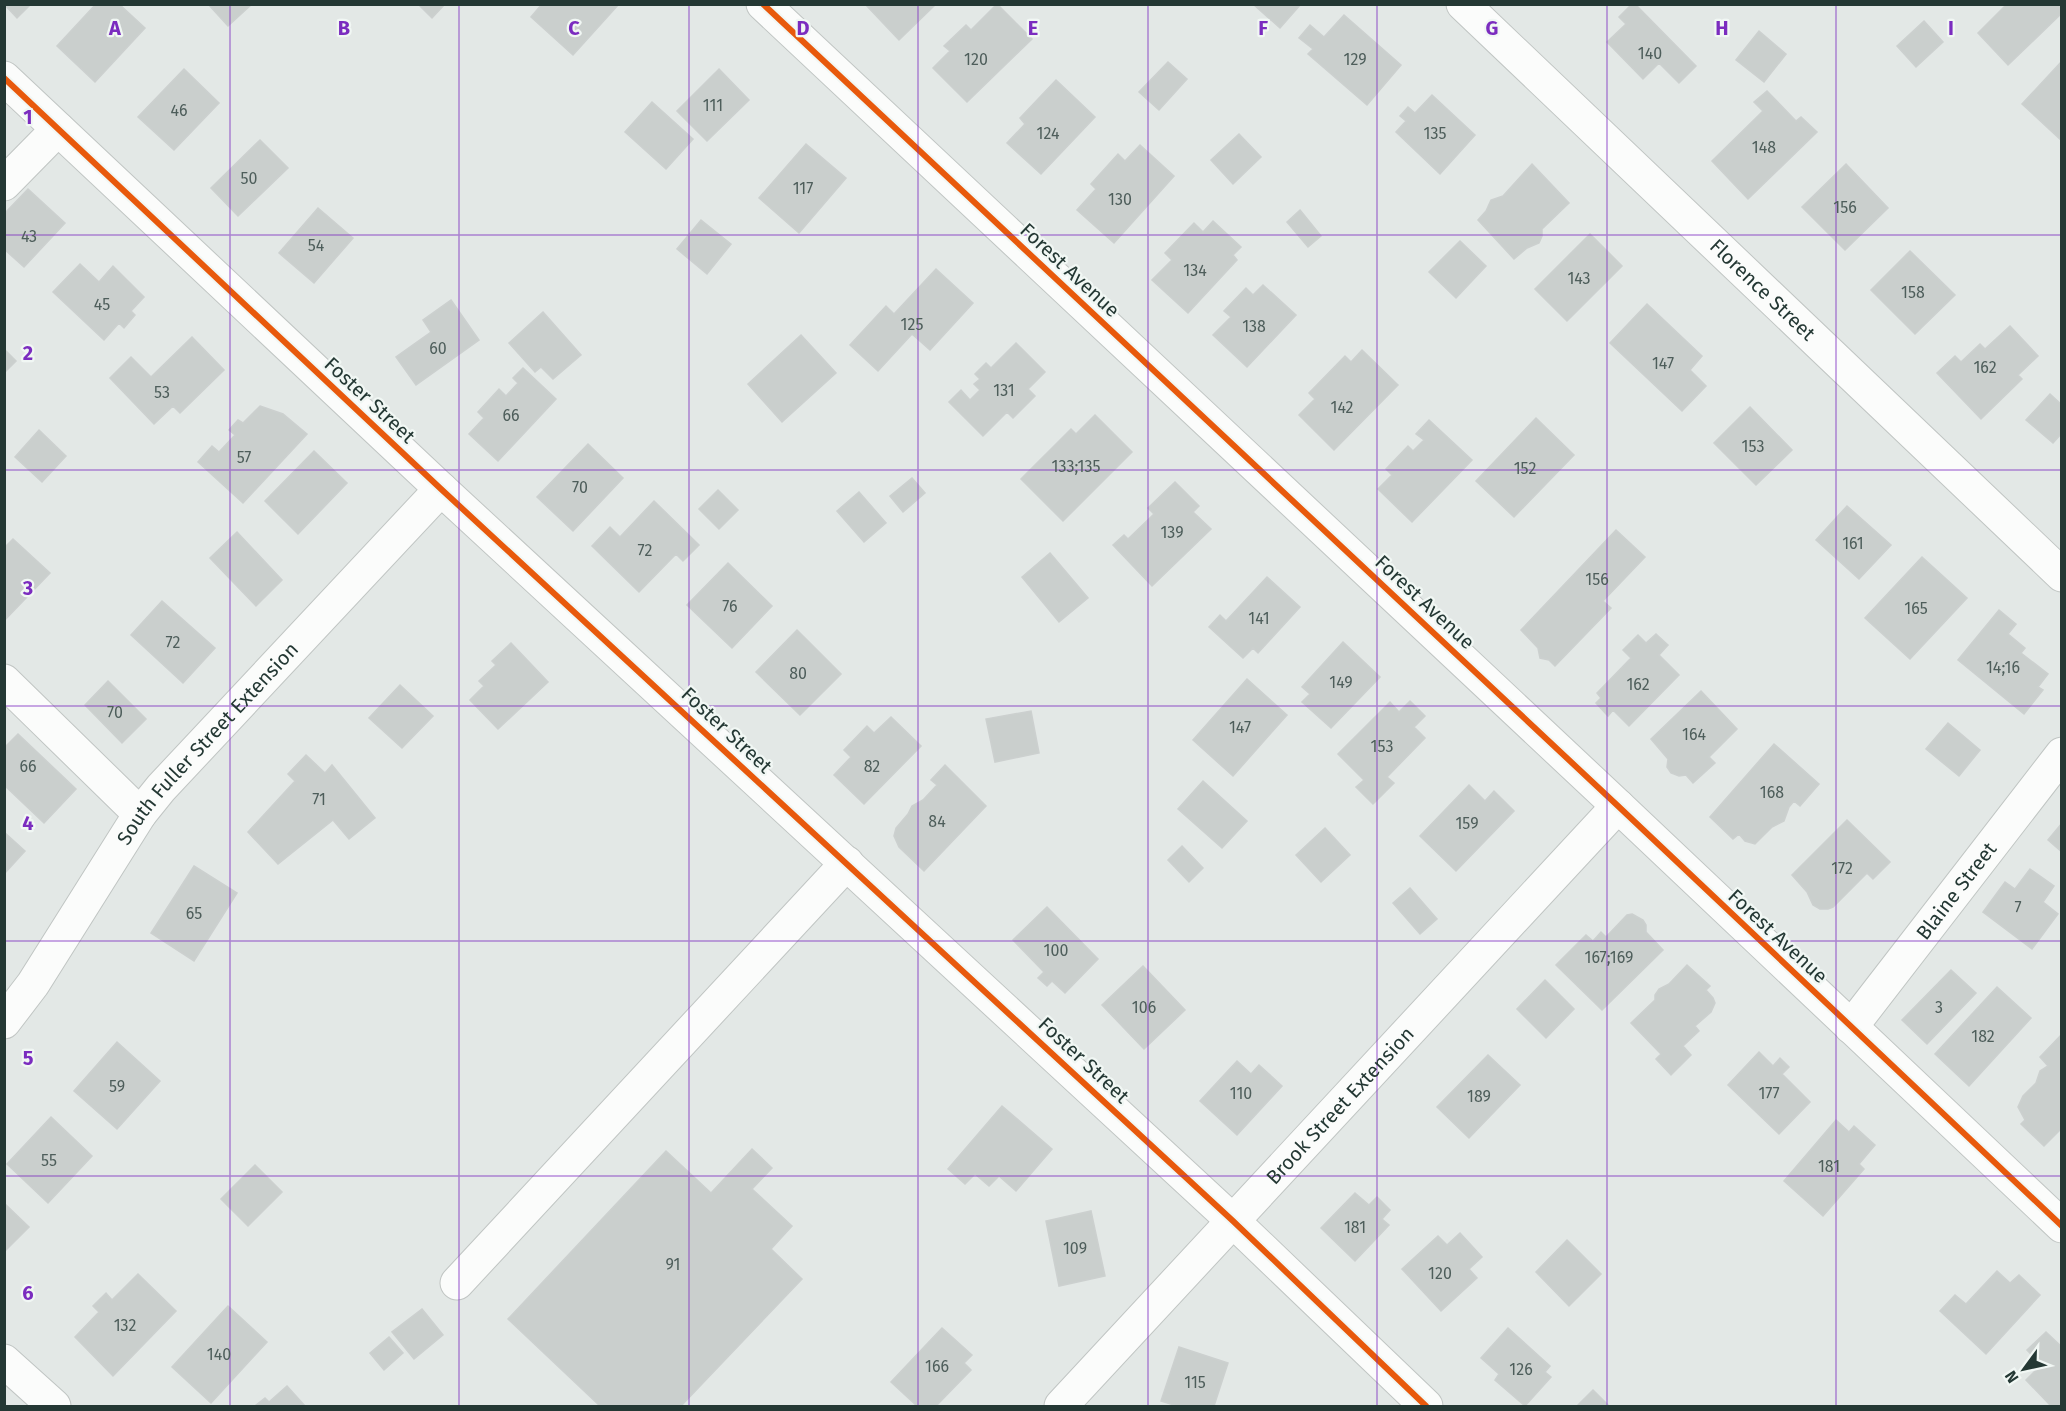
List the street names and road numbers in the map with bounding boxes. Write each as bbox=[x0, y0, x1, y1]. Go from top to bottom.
street label: Forest Avenue bbox=[1015, 218, 1125, 322]
street label: Florence Street bbox=[1705, 234, 1821, 346]
street label: Foster Street bbox=[320, 352, 421, 449]
street label: Forest Avenue bbox=[1370, 550, 1480, 654]
street label: South Fuller Street Extension bbox=[112, 637, 303, 849]
street label: Foster Street bbox=[677, 682, 778, 779]
street label: Blaine Street bbox=[1911, 837, 2002, 944]
street label: Forest Avenue bbox=[1723, 884, 1833, 988]
street label: Foster Street bbox=[1034, 1012, 1135, 1109]
street label: Brook Street Extension bbox=[1261, 1022, 1419, 1189]

